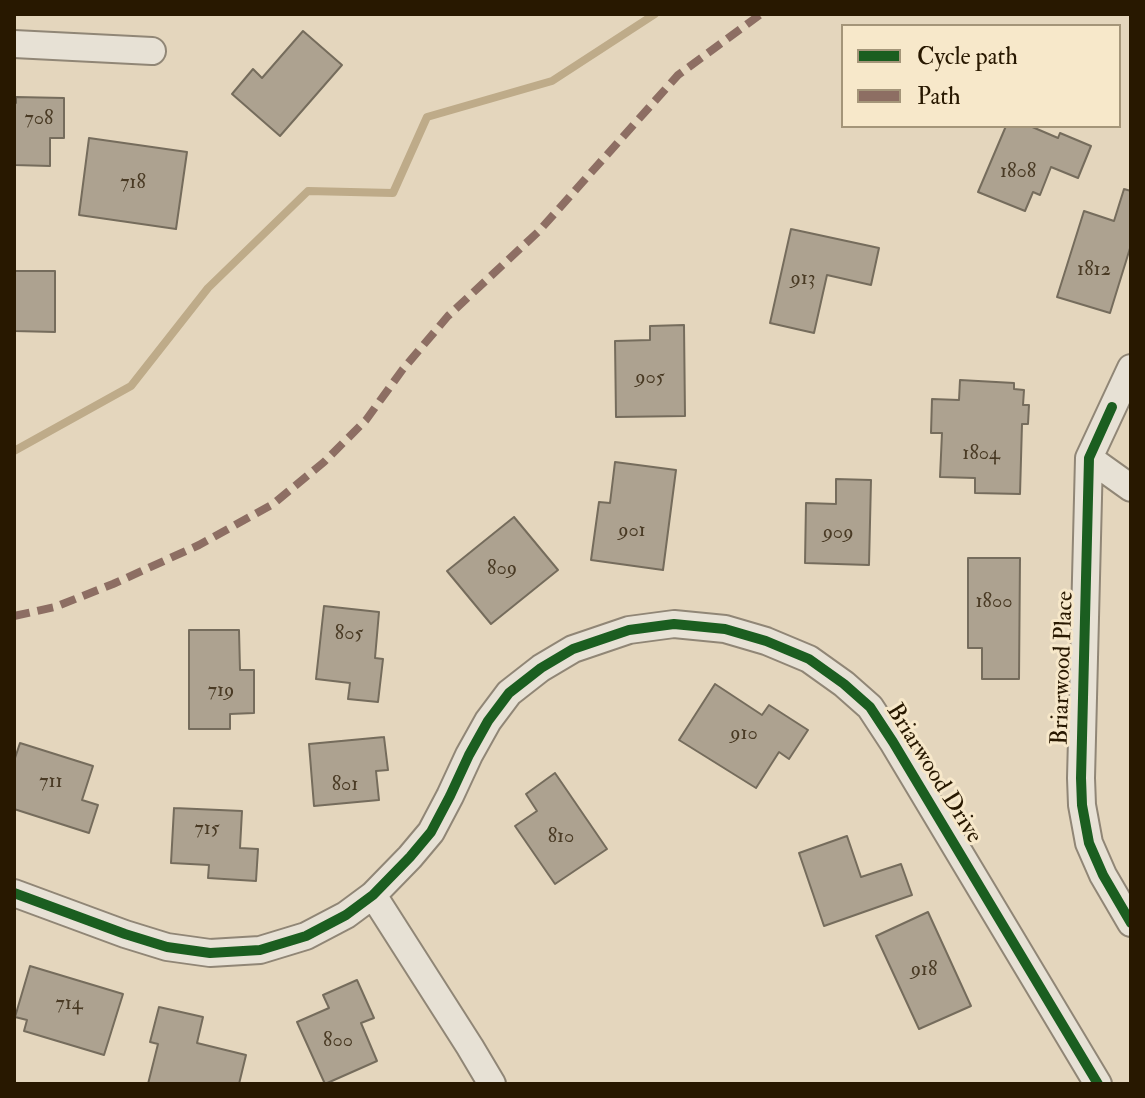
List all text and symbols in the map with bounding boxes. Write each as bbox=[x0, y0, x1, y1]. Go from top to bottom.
legend bbox=[841, 24, 1121, 128]
text: Cycle path bbox=[917, 41, 1018, 72]
text: Path bbox=[917, 81, 961, 112]
house number: 708 bbox=[25, 108, 53, 132]
house number: 1808 bbox=[1000, 161, 1036, 185]
house number: 718 bbox=[120, 172, 146, 196]
house number: 1812 bbox=[1077, 259, 1111, 283]
house number: 913 bbox=[791, 268, 815, 292]
house number: 905 bbox=[635, 367, 665, 391]
house number: 1804 bbox=[962, 443, 1000, 467]
house number: 901 bbox=[618, 520, 646, 544]
house number: 909 bbox=[823, 522, 853, 546]
house number: 809 bbox=[487, 558, 517, 582]
street label: Briarwood Place bbox=[1047, 590, 1081, 746]
house number: 1800 bbox=[975, 591, 1013, 615]
house number: 805 bbox=[335, 623, 363, 647]
house number: 719 bbox=[208, 680, 234, 704]
street label: Briarwood Drive bbox=[879, 699, 987, 849]
house number: 910 bbox=[730, 723, 758, 747]
house number: 711 bbox=[39, 771, 63, 795]
house number: 801 bbox=[332, 774, 358, 798]
house number: 715 bbox=[194, 818, 220, 842]
house number: 810 bbox=[548, 826, 574, 850]
house number: 918 bbox=[911, 959, 937, 983]
house number: 714 bbox=[55, 993, 83, 1017]
house number: 800 bbox=[323, 1030, 353, 1054]

